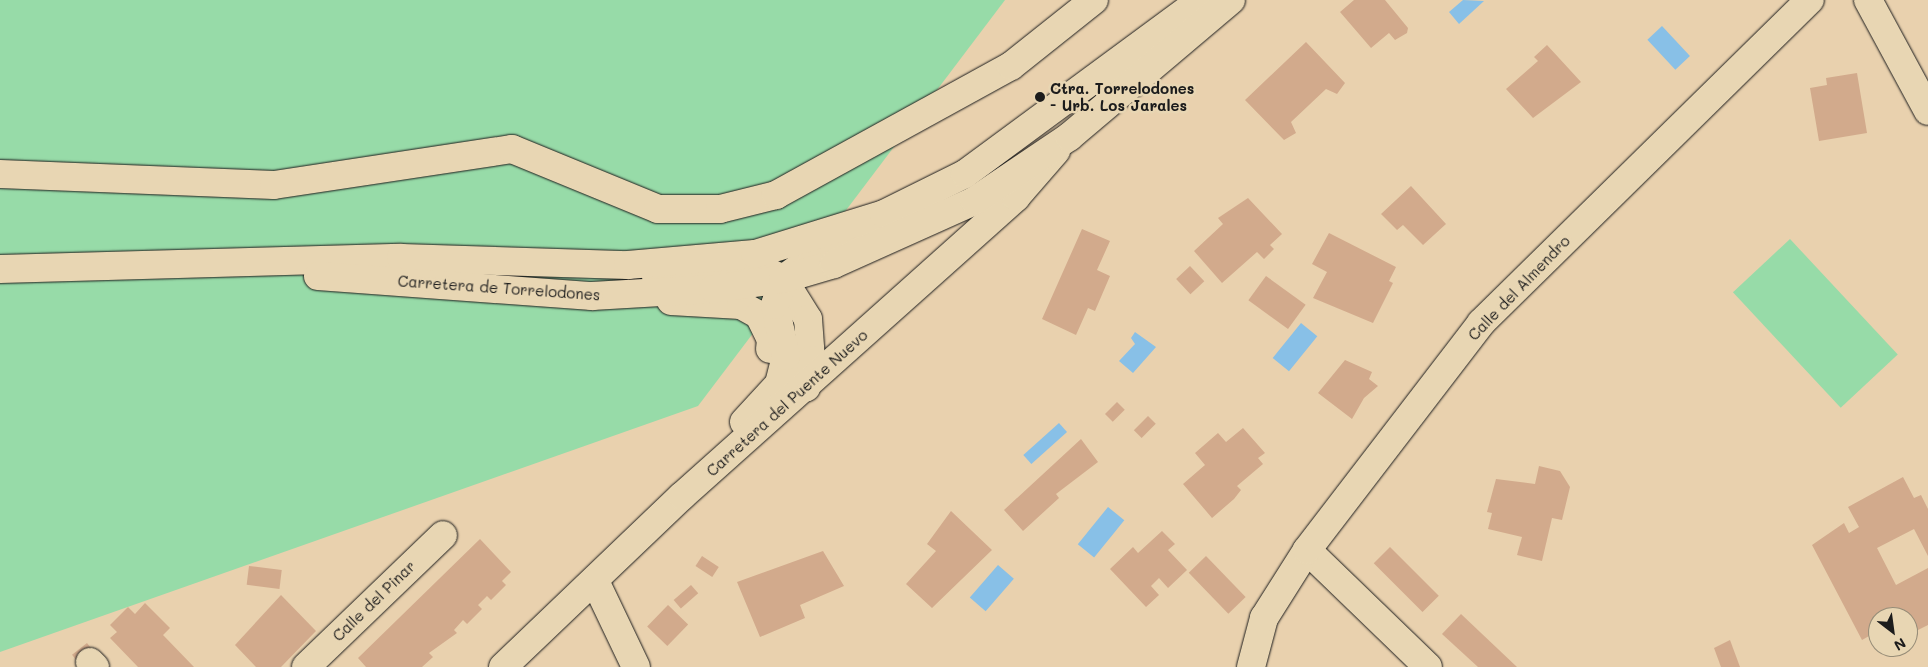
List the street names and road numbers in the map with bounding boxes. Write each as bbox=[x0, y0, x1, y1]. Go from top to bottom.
street label: Calle del Almendro bbox=[1464, 232, 1574, 344]
street label: Carretera de Torrelodones bbox=[397, 272, 601, 304]
street label: Carretera del Puente Nuevo bbox=[703, 326, 871, 480]
street label: Calle del Pinar bbox=[329, 557, 419, 645]

